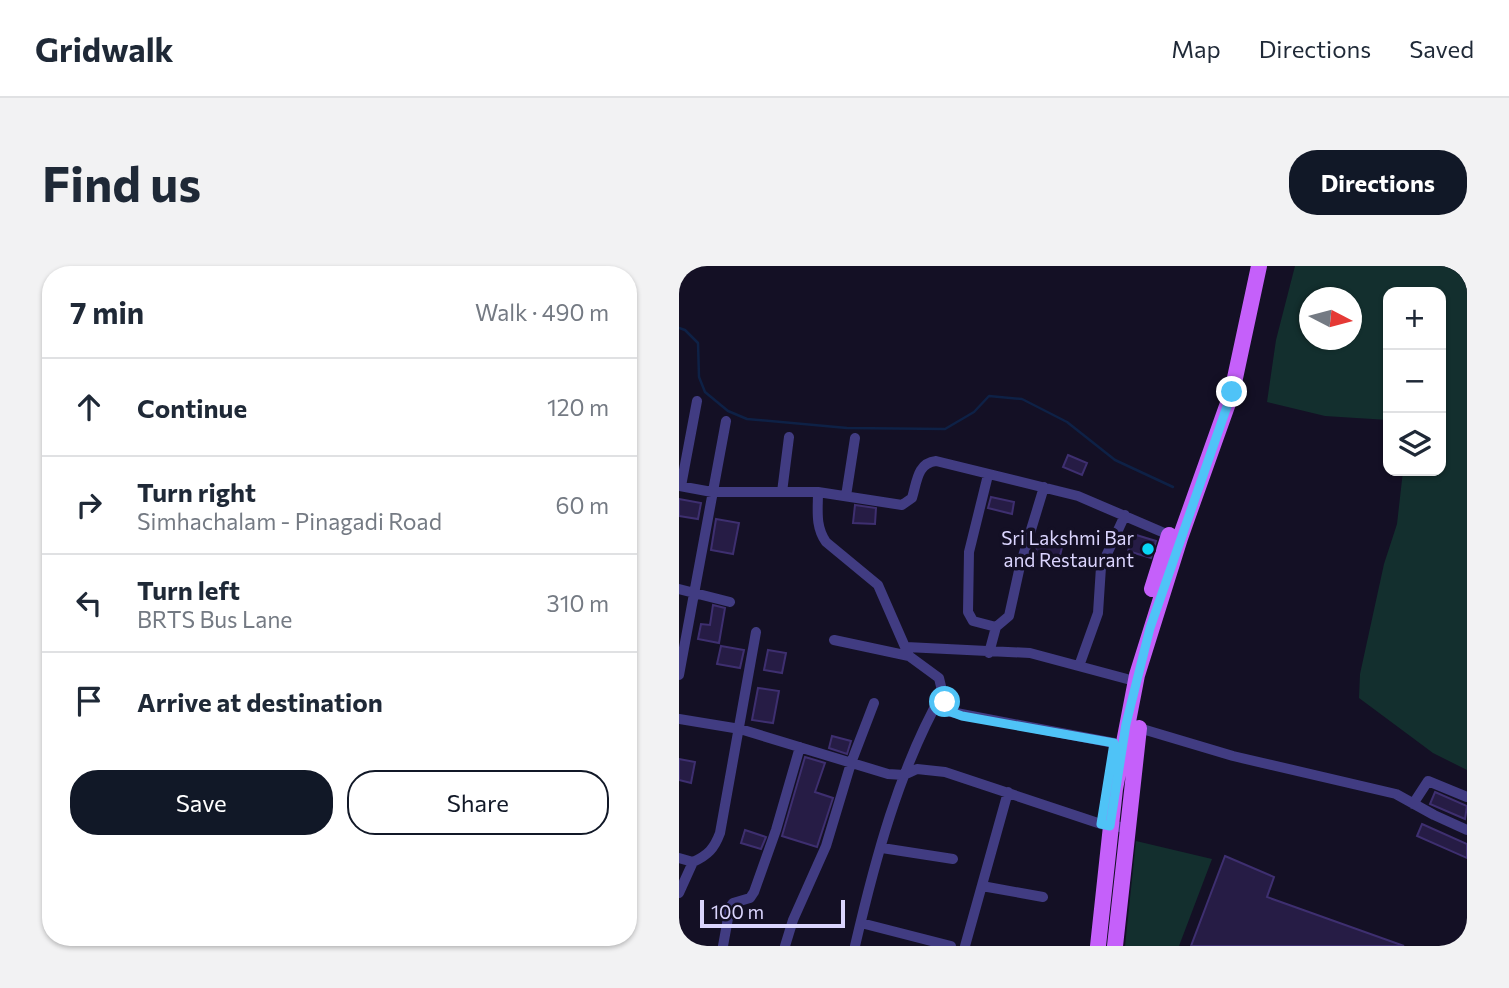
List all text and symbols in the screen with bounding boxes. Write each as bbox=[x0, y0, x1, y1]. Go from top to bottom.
text: Gridwalk bbox=[35, 28, 174, 69]
text: Map bbox=[1171, 34, 1221, 63]
text: Directions bbox=[1259, 34, 1371, 63]
text: Saved bbox=[1409, 34, 1474, 63]
button: Directions bbox=[1289, 150, 1467, 215]
text: Find us bbox=[42, 152, 201, 212]
north arrow bbox=[1299, 287, 1362, 350]
map controls bbox=[1383, 287, 1446, 476]
button: + bbox=[1383, 287, 1446, 350]
text: 7 min bbox=[70, 293, 144, 330]
text: Walk · 490 m bbox=[475, 298, 609, 326]
button: − bbox=[1383, 350, 1446, 413]
route end bbox=[1216, 376, 1247, 407]
icon: ahead bbox=[70, 388, 108, 426]
text: Continue bbox=[137, 392, 247, 423]
text: 120 m bbox=[547, 393, 609, 421]
button: layers bbox=[1383, 413, 1446, 476]
text: Turn right bbox=[137, 476, 256, 507]
icon: right bbox=[70, 486, 108, 524]
text: 60 m bbox=[556, 491, 609, 519]
text: Simhachalam - Pinagadi Road bbox=[137, 507, 442, 535]
place label: Sri Lakshmi Bar and Restaurant bbox=[1001, 526, 1134, 571]
marker: Sri Lakshmi Bar and Restaurant bbox=[1140, 541, 1156, 557]
text: Turn left bbox=[137, 574, 240, 605]
icon: left bbox=[70, 584, 108, 622]
text: 310 m bbox=[547, 589, 609, 617]
text: BRTS Bus Lane bbox=[137, 605, 293, 633]
icon: arrive bbox=[70, 682, 108, 720]
text: Arrive at destination bbox=[137, 686, 383, 717]
route start bbox=[929, 686, 960, 717]
button: Save bbox=[70, 770, 333, 835]
button: Share bbox=[347, 770, 609, 835]
scale bar bbox=[700, 897, 845, 929]
text: 100 m bbox=[711, 900, 764, 923]

